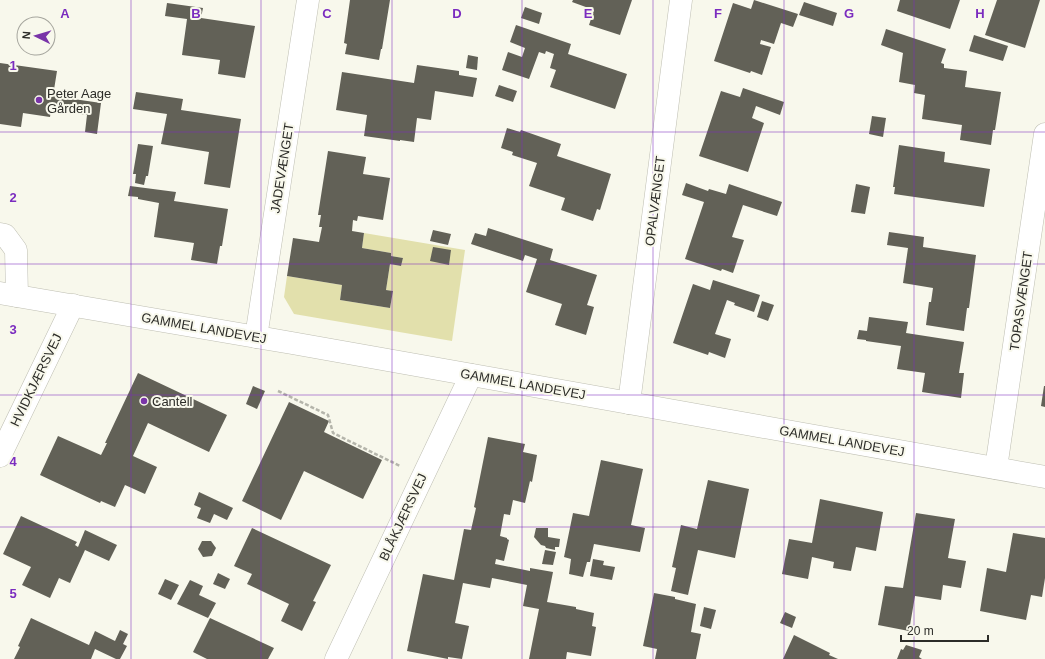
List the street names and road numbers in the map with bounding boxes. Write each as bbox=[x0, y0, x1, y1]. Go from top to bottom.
street label: JADEVÆNGET bbox=[267, 122, 297, 214]
street label: OPALVÆNGET bbox=[642, 155, 668, 247]
street label: TOPASVÆNGET bbox=[1007, 250, 1035, 352]
street label: GAMMEL LANDEVEJ bbox=[140, 310, 268, 346]
street label: HVIDKJÆRSVEJ bbox=[7, 331, 65, 429]
street label: GAMMEL LANDEVEJ bbox=[459, 366, 587, 402]
street label: GAMMEL LANDEVEJ bbox=[778, 423, 906, 459]
street label: BLÅKJÆRSVEJ bbox=[376, 471, 430, 563]

